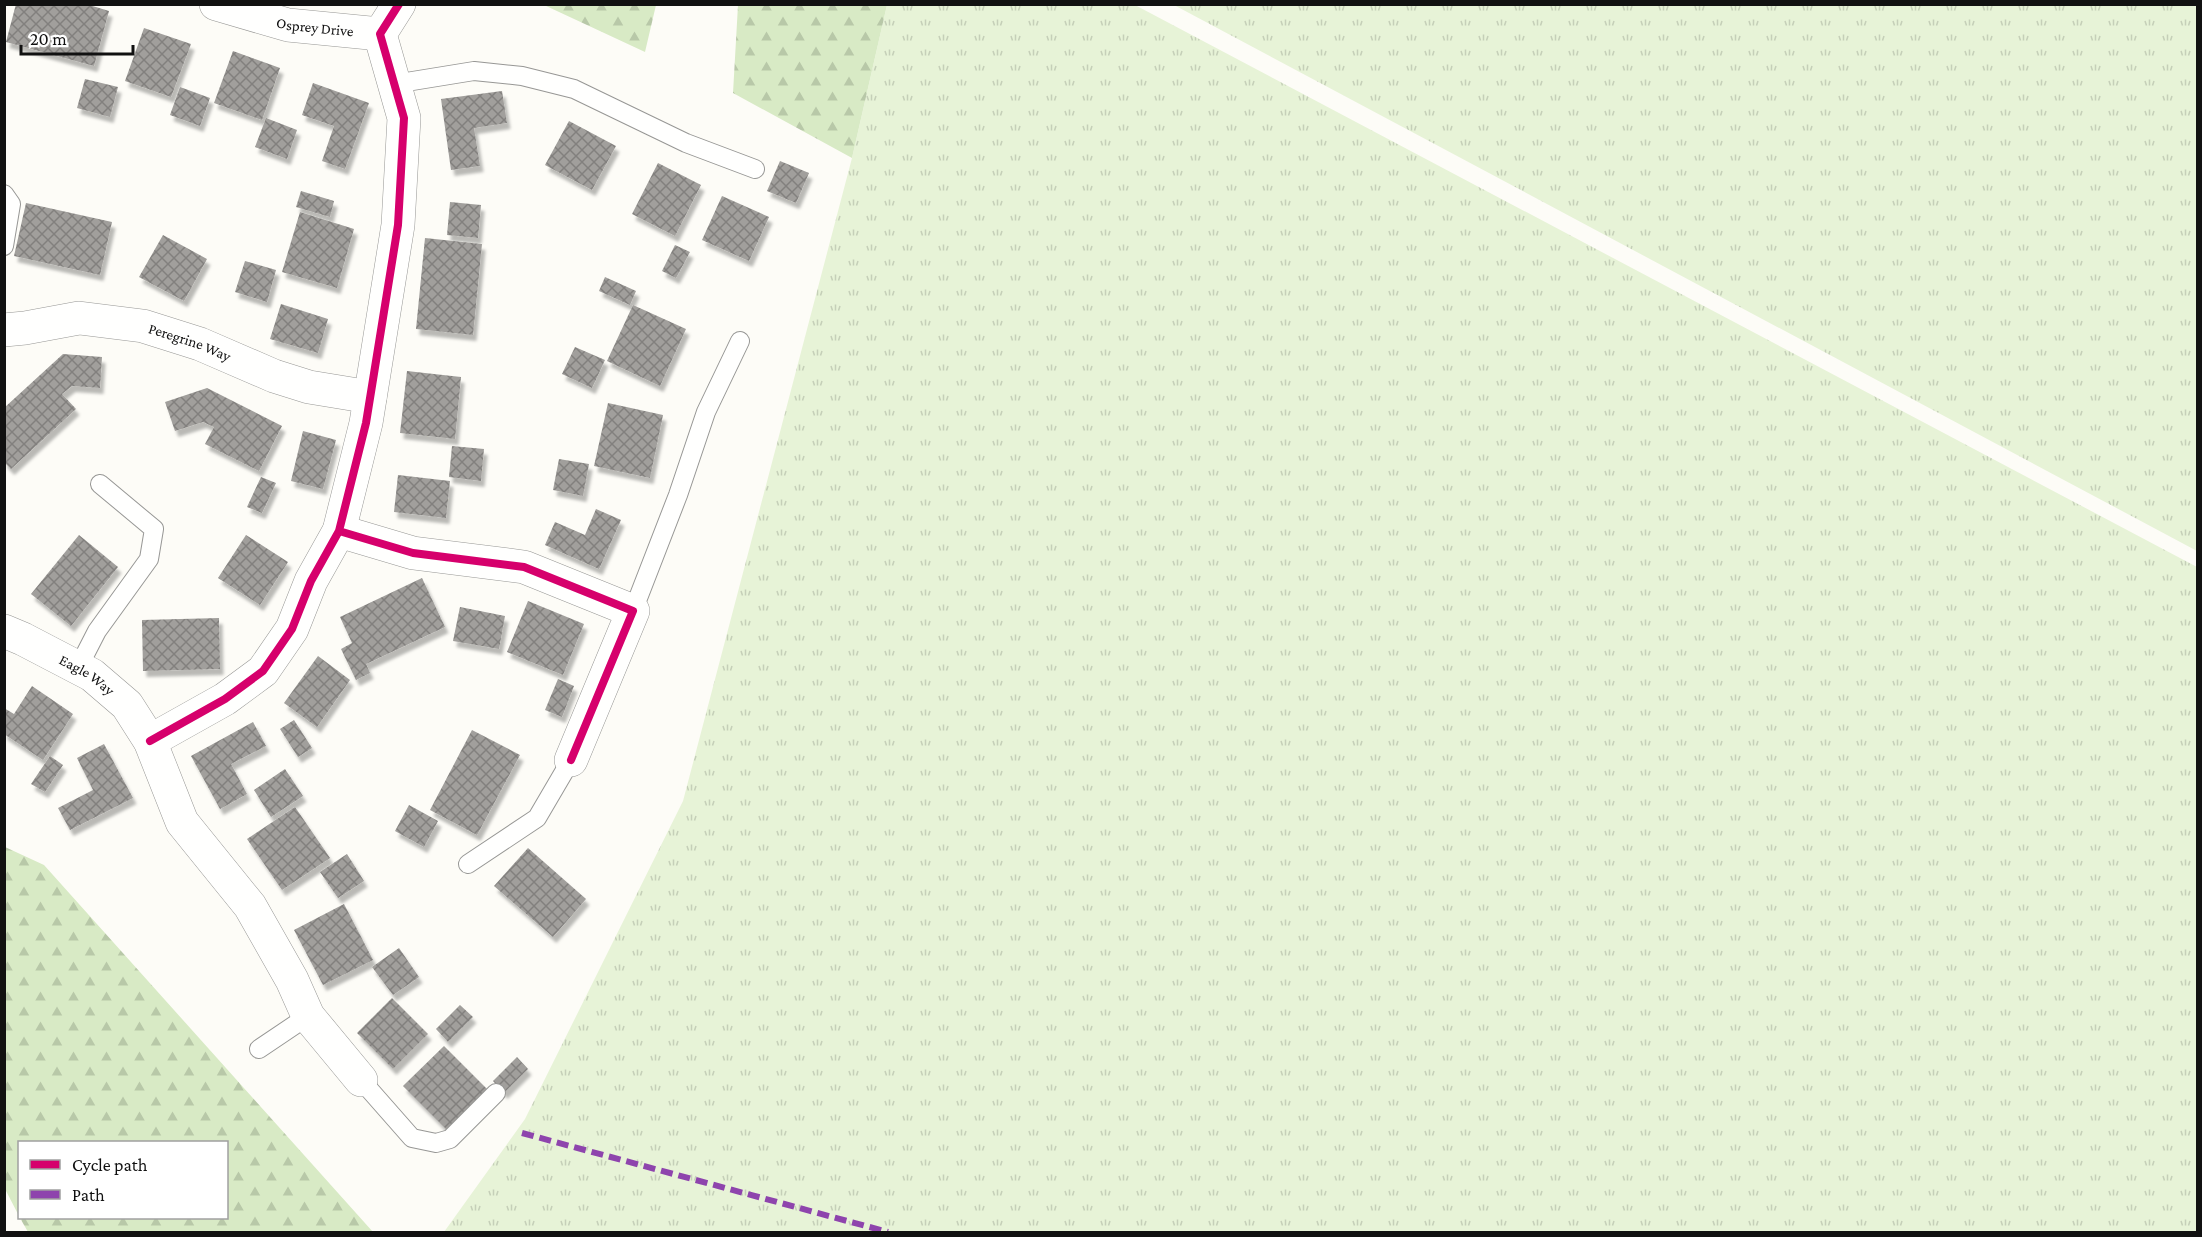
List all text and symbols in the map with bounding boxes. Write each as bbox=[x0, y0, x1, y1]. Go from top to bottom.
street label: Osprey Drive bbox=[274, 14, 355, 39]
scale bar bbox=[21, 18, 134, 56]
text: 20 m bbox=[30, 29, 67, 49]
street label: Peregrine Way bbox=[147, 320, 233, 365]
street label: Eagle Way bbox=[57, 651, 118, 699]
legend bbox=[18, 1141, 228, 1219]
text: Cycle path bbox=[72, 1155, 148, 1175]
text: Path bbox=[72, 1185, 105, 1205]

